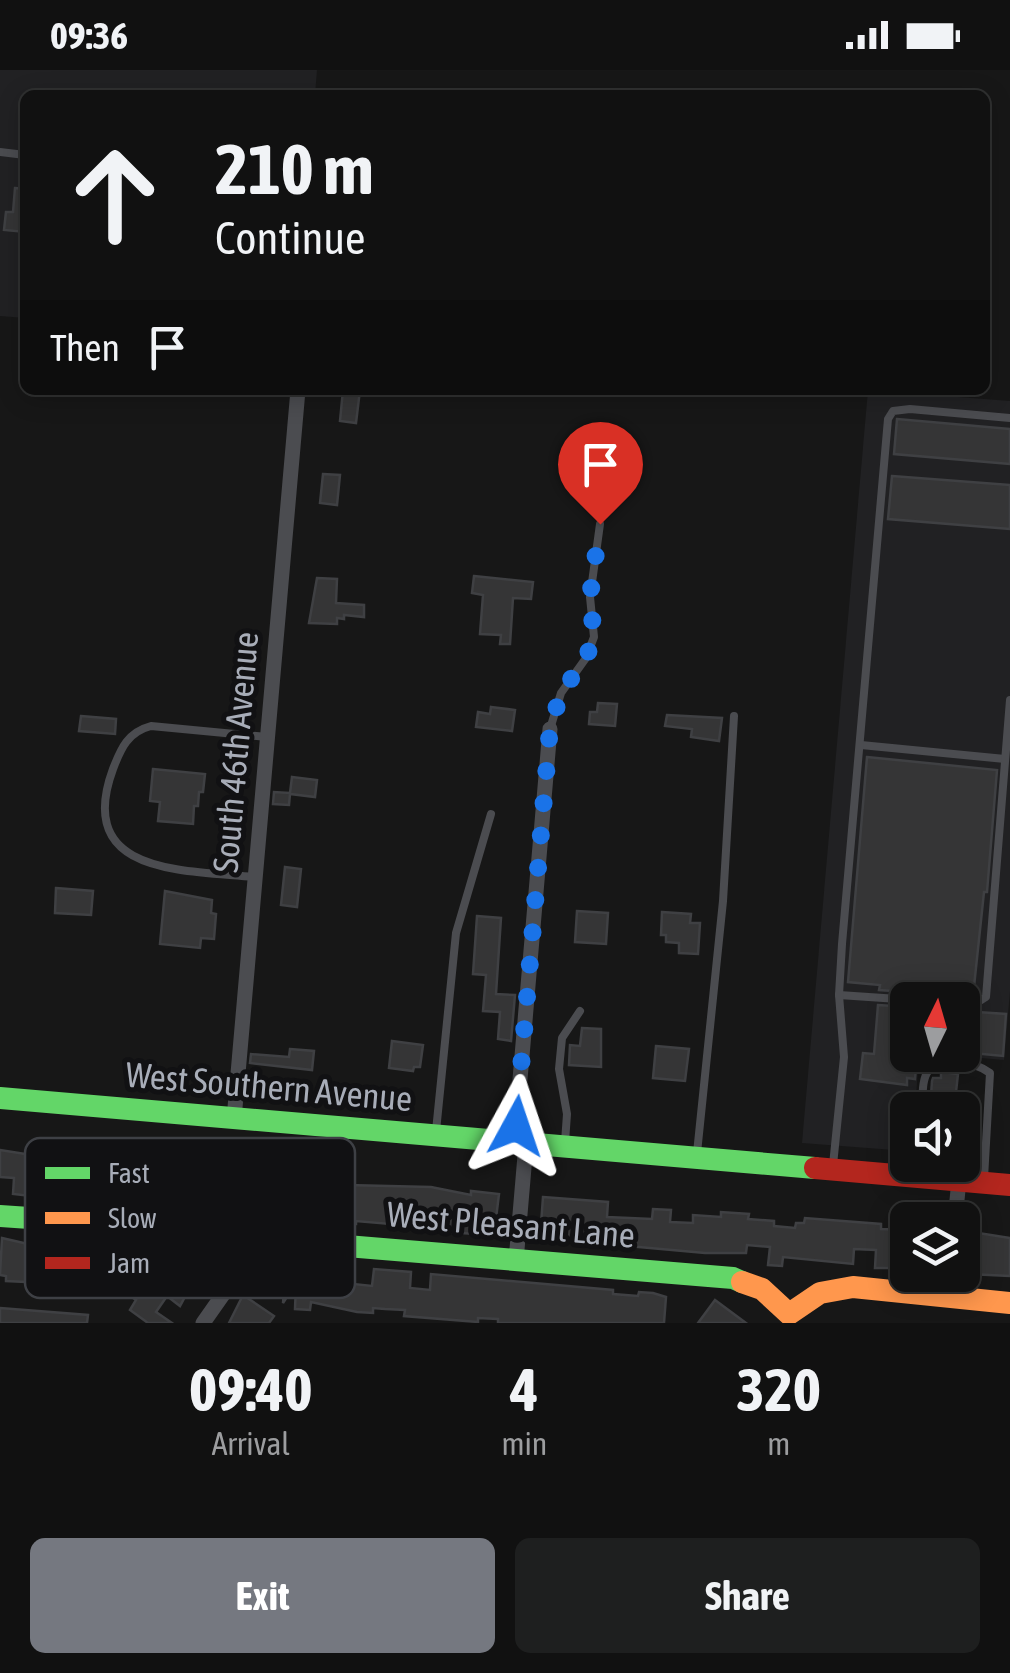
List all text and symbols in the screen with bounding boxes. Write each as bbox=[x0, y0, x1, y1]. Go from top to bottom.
text: 09:36 bbox=[50, 14, 128, 57]
text: 210 m bbox=[215, 129, 374, 209]
icon: ahead bbox=[50, 130, 180, 260]
text: Continue bbox=[215, 212, 366, 264]
icon: arrive bbox=[140, 320, 195, 375]
text: Then bbox=[50, 326, 120, 369]
pin bbox=[558, 422, 643, 525]
icon: arrive bbox=[573, 437, 628, 492]
street label: South 46th Avenue bbox=[205, 630, 265, 874]
north arrow bbox=[890, 982, 980, 1072]
map controls bbox=[890, 982, 980, 1292]
street label: West Southern Avenue bbox=[124, 1054, 414, 1118]
position arrow bbox=[464, 1074, 568, 1178]
button: sound bbox=[890, 1092, 980, 1182]
legend bbox=[25, 1138, 355, 1298]
text: Fast bbox=[108, 1157, 150, 1189]
street label: West Pleasant Lane bbox=[385, 1193, 637, 1255]
text: Slow bbox=[108, 1202, 157, 1234]
button: layers bbox=[890, 1202, 980, 1292]
text: Jam bbox=[108, 1247, 150, 1279]
text: 09:40 bbox=[189, 1355, 312, 1424]
text: 4 bbox=[510, 1355, 539, 1424]
text: 320 bbox=[736, 1355, 821, 1424]
text: Arrival bbox=[212, 1425, 290, 1462]
text: min bbox=[501, 1425, 547, 1462]
text: m bbox=[767, 1425, 790, 1462]
button: Exit bbox=[30, 1538, 495, 1653]
button: Share bbox=[515, 1538, 980, 1653]

